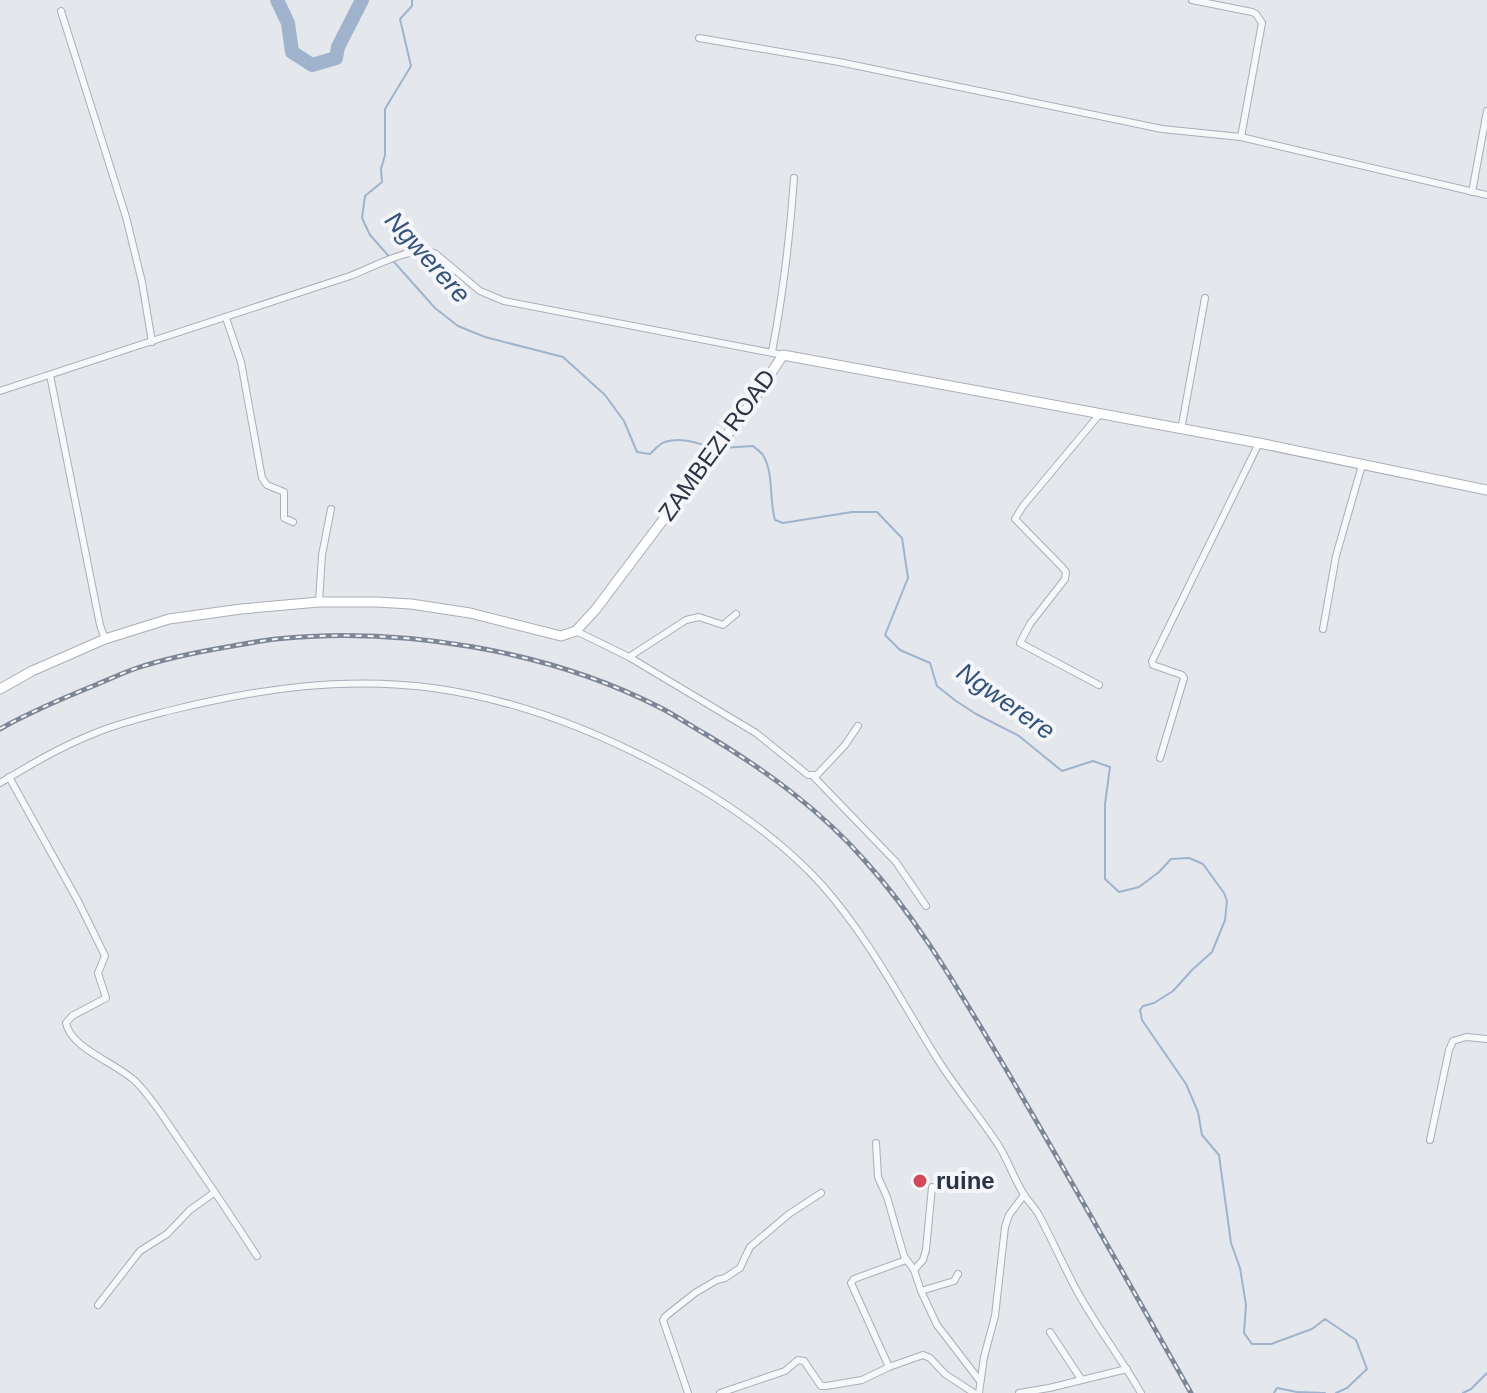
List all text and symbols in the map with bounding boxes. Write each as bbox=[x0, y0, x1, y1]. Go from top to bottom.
water label: Ngwerere bbox=[379, 205, 477, 309]
street label: ZAMBEZI ROAD bbox=[653, 364, 780, 525]
water label: Ngwerere bbox=[951, 656, 1061, 746]
place label: ruine bbox=[936, 1167, 995, 1194]
marker: ruine bbox=[911, 1172, 929, 1190]

